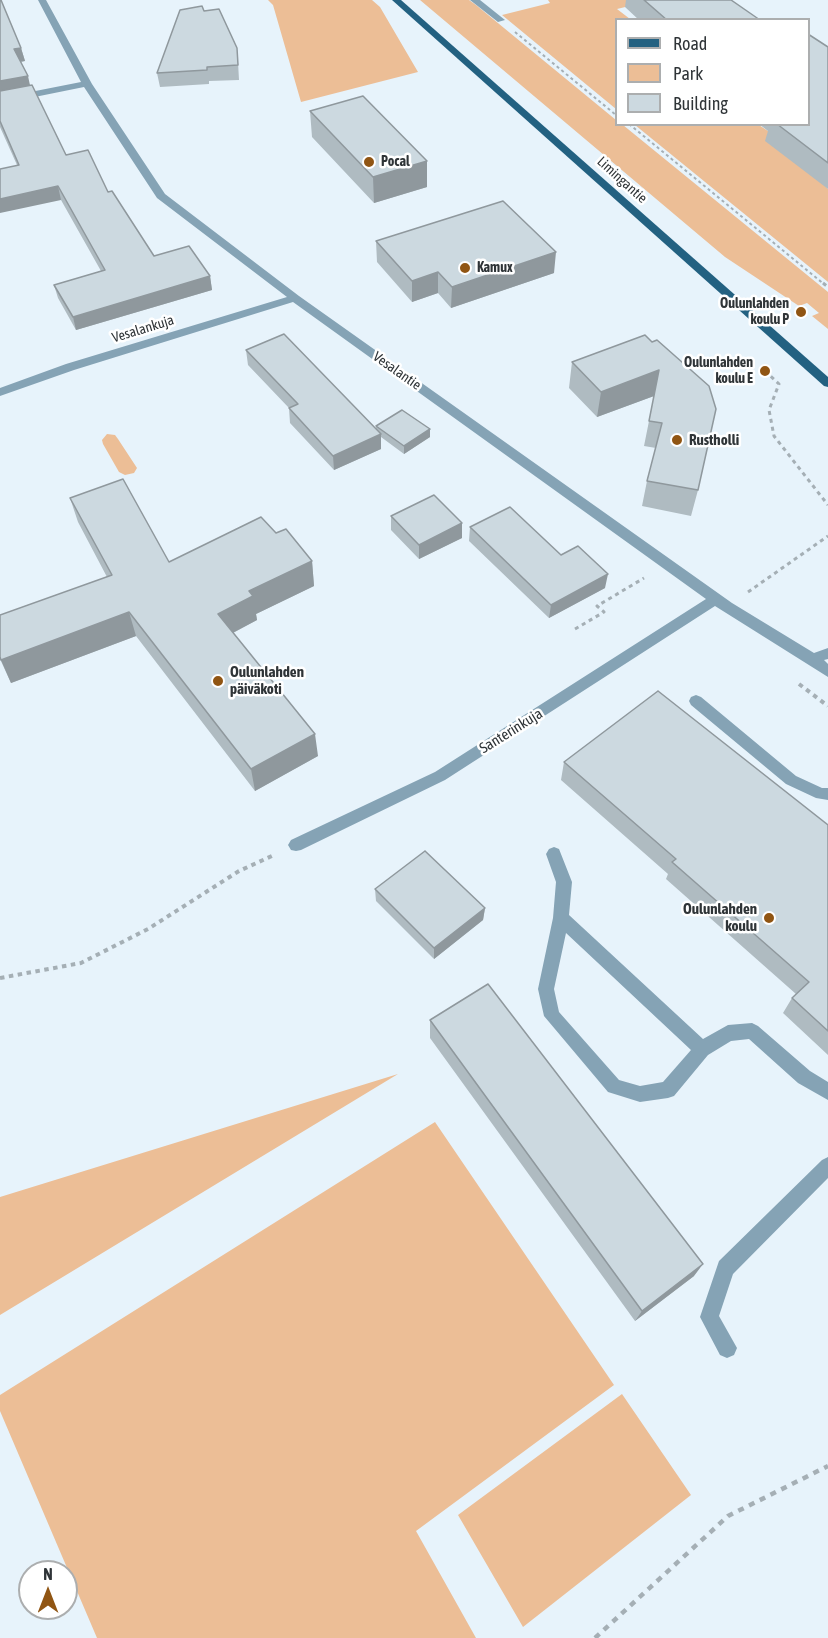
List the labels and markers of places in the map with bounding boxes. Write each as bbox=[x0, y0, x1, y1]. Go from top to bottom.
place label: Pocal bbox=[381, 154, 410, 170]
marker: Pocal bbox=[362, 155, 376, 169]
place label: Kamux bbox=[477, 260, 513, 276]
marker: Kamux bbox=[458, 261, 472, 275]
place label: Oulunlahden koulu P bbox=[720, 296, 789, 328]
marker: Oulunlahden koulu P bbox=[794, 305, 808, 319]
place label: Oulunlahden koulu E bbox=[684, 355, 753, 388]
marker: Oulunlahden koulu E bbox=[758, 364, 772, 378]
place label: Rustholli bbox=[689, 431, 739, 449]
marker: Rustholli bbox=[670, 433, 684, 447]
place label: Oulunlahden päiväkoti bbox=[230, 663, 304, 698]
marker: Oulunlahden päiväkoti bbox=[211, 674, 225, 688]
place label: Oulunlahden koulu bbox=[683, 900, 757, 935]
marker: Oulunlahden koulu bbox=[762, 911, 776, 925]

